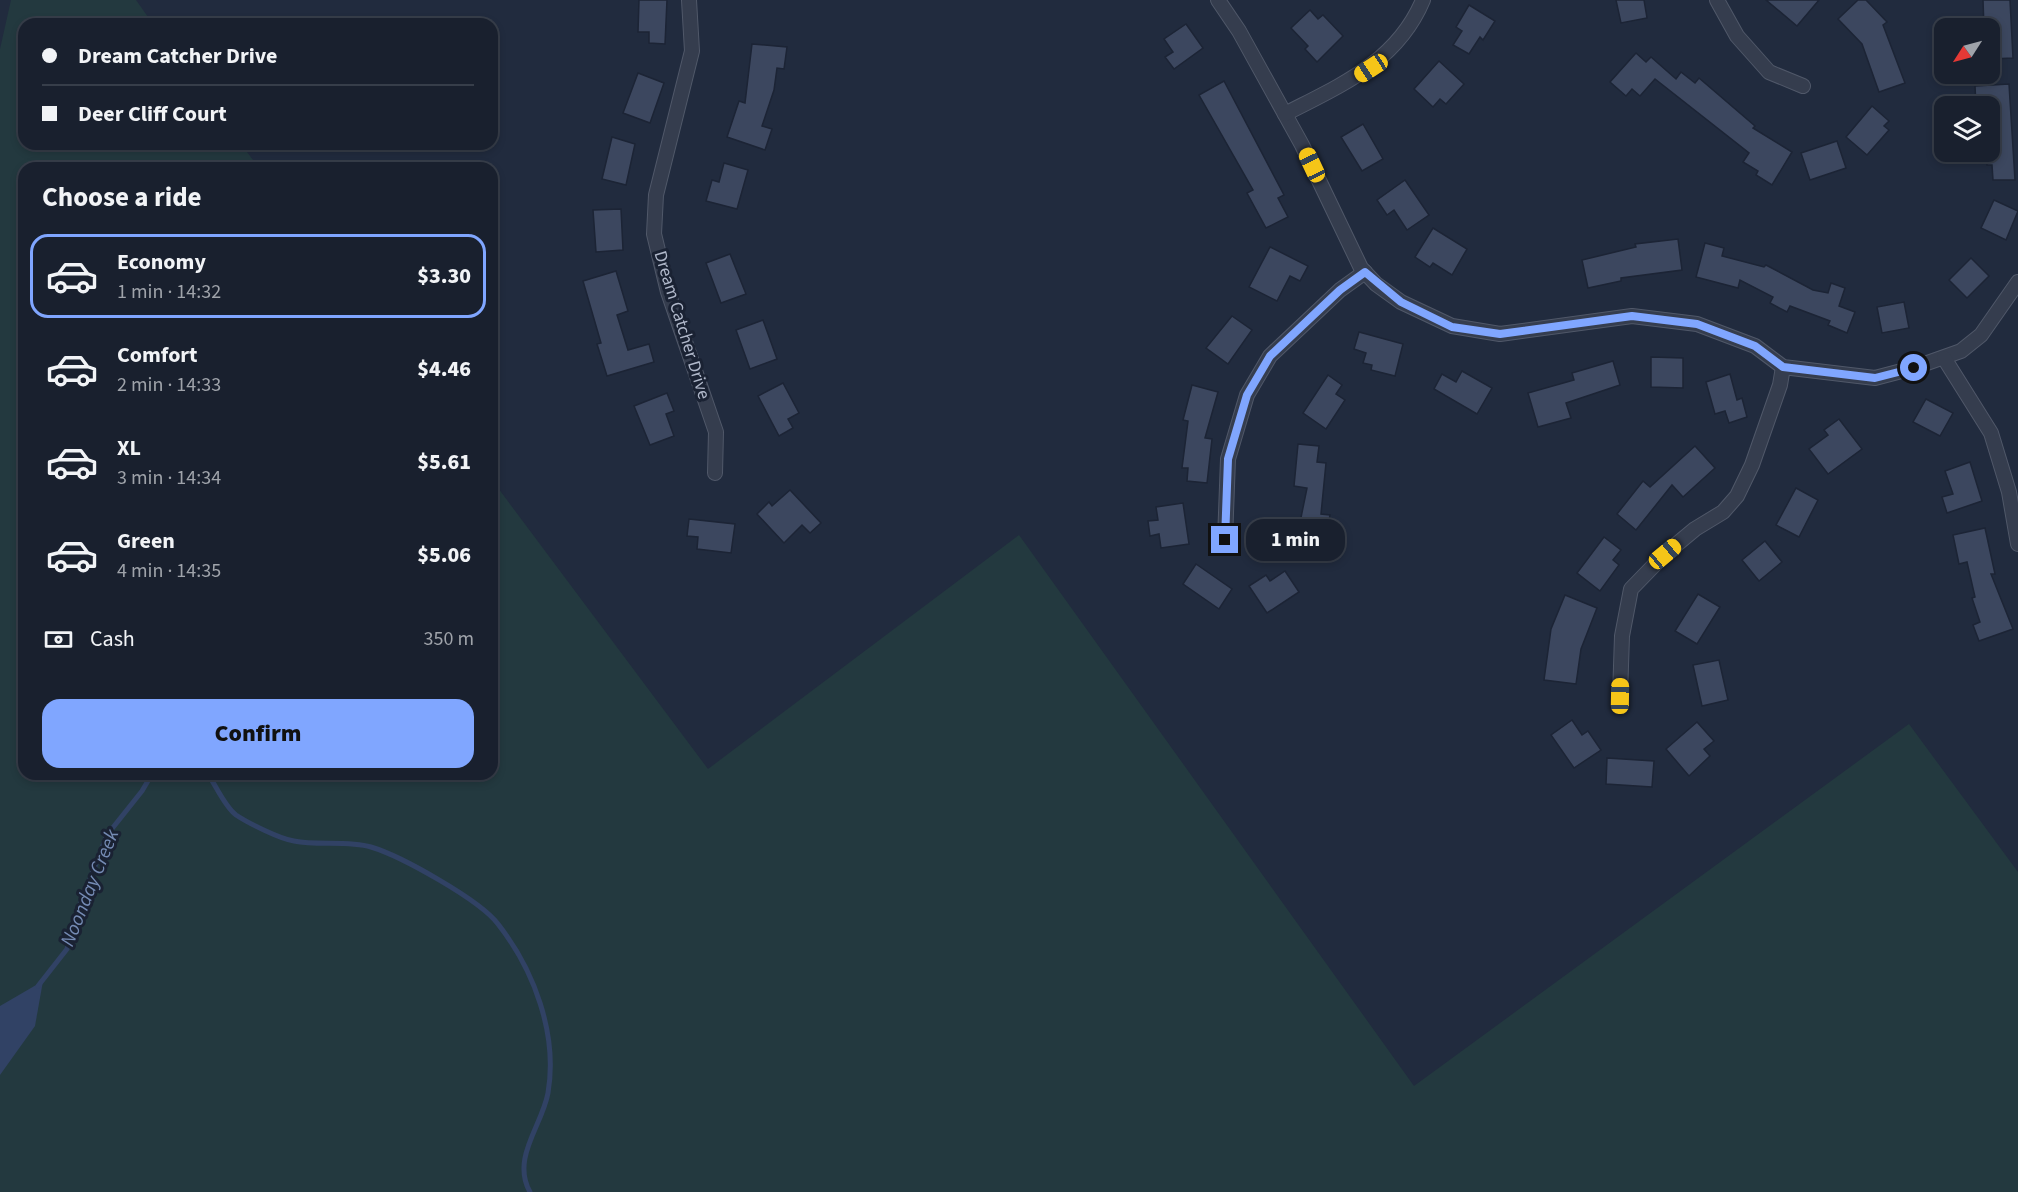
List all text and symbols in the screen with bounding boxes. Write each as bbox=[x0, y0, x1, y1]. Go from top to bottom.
north arrow bbox=[1934, 18, 2000, 84]
map controls bbox=[1934, 18, 2000, 162]
text: Dream Catcher Drive bbox=[78, 40, 277, 72]
car bbox=[1351, 51, 1391, 85]
button: layers bbox=[1934, 96, 2000, 162]
text: Deer Cliff Court bbox=[78, 98, 227, 130]
car bbox=[1296, 145, 1328, 185]
text: Choose a ride bbox=[42, 178, 202, 217]
text: Economy bbox=[117, 246, 206, 278]
street label: Dream Catcher Drive bbox=[648, 248, 717, 402]
icon: car bbox=[45, 249, 99, 303]
text: $3.30 bbox=[417, 260, 471, 292]
text: 1 min · 14:32 bbox=[117, 278, 221, 306]
text: Comfort bbox=[117, 339, 198, 371]
icon: car bbox=[45, 342, 99, 396]
text: $4.46 bbox=[417, 353, 471, 385]
route start bbox=[1900, 354, 1927, 381]
text: 2 min · 14:33 bbox=[117, 371, 221, 399]
text: XL bbox=[117, 432, 141, 464]
icon: car bbox=[45, 435, 99, 489]
text: $5.61 bbox=[417, 446, 471, 478]
text: 3 min · 14:34 bbox=[117, 464, 221, 492]
callout: 1 min bbox=[1246, 519, 1345, 561]
text: Green bbox=[117, 525, 175, 557]
route end bbox=[1211, 526, 1238, 553]
text: 1 min bbox=[1271, 526, 1320, 554]
icon: car bbox=[45, 528, 99, 582]
car bbox=[1645, 536, 1685, 572]
text: $5.06 bbox=[417, 539, 471, 571]
text: 4 min · 14:35 bbox=[117, 557, 221, 585]
icon: cash bbox=[42, 623, 75, 656]
text: Cash bbox=[90, 623, 135, 655]
text: 350 m bbox=[424, 625, 474, 653]
car bbox=[1611, 678, 1629, 714]
button: Confirm bbox=[42, 699, 474, 768]
water label: Noonday Creek bbox=[54, 825, 126, 951]

